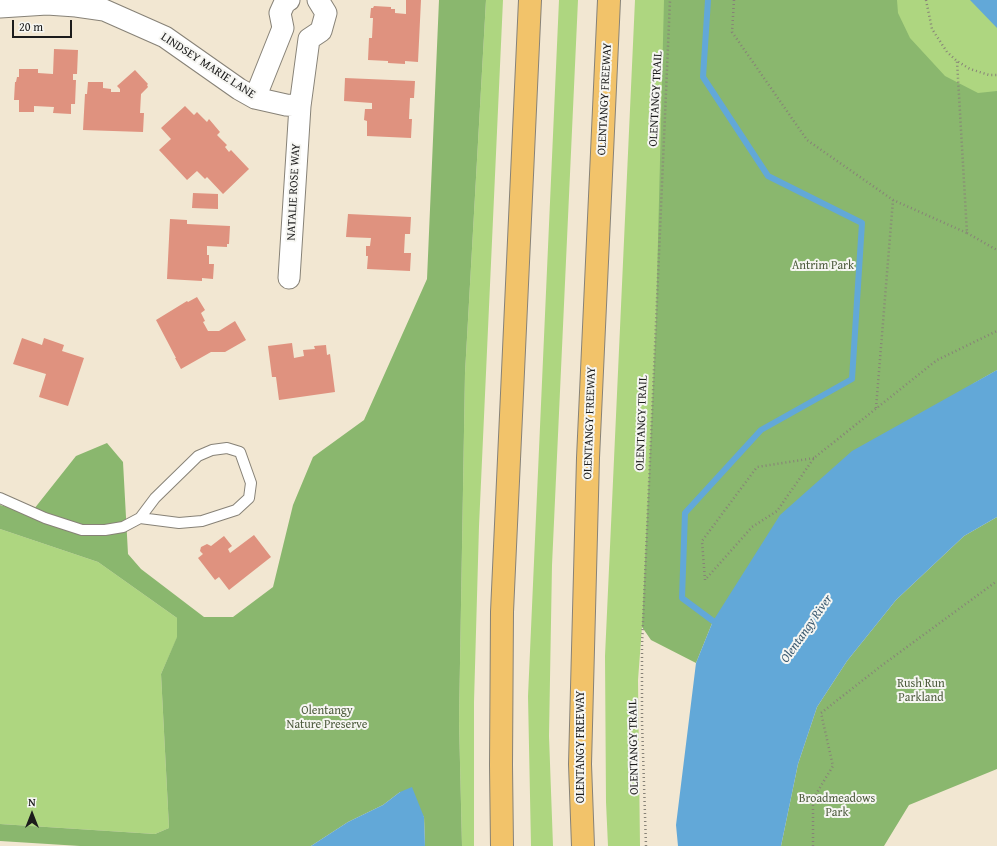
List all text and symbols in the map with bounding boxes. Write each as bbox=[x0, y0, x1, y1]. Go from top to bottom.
scale bar bbox=[14, 12, 74, 38]
text: 20 m bbox=[19, 18, 43, 35]
street label: LINDSEY MARIE LANE bbox=[158, 30, 258, 102]
street label: OLENTANGY FREEWAY bbox=[595, 42, 615, 156]
street label: OLENTANGY TRAIL bbox=[646, 51, 666, 147]
street label: NATALIE ROSE WAY bbox=[284, 143, 304, 241]
park label: Antrim Park bbox=[792, 259, 854, 273]
street label: OLENTANGY FREEWAY bbox=[581, 366, 599, 480]
street label: OLENTANGY TRAIL bbox=[633, 375, 651, 471]
water label: Olentangy River bbox=[778, 592, 836, 666]
park label: Rush Run Parkland bbox=[897, 677, 945, 705]
street label: OLENTANGY FREEWAY bbox=[574, 691, 588, 803]
street label: OLENTANGY TRAIL bbox=[626, 699, 642, 795]
park label: Olentangy Nature Preserve bbox=[287, 704, 367, 732]
park label: Broadmeadows Park bbox=[799, 792, 875, 820]
north arrow bbox=[12, 794, 52, 834]
text: N bbox=[28, 794, 36, 810]

